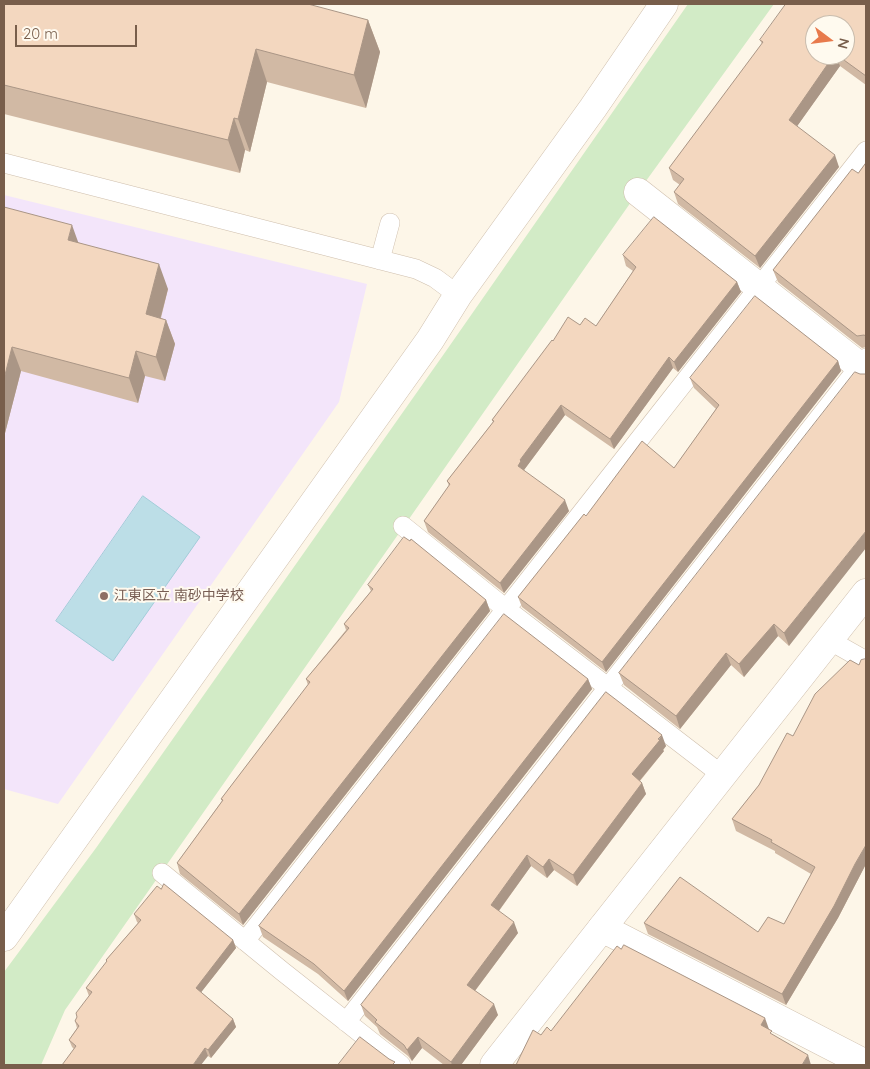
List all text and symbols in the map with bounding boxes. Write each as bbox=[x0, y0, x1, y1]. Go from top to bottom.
scale bar bbox=[18, 15, 140, 47]
north arrow bbox=[805, 15, 855, 65]
text: 20 m bbox=[23, 24, 58, 43]
text: N bbox=[833, 36, 854, 51]
place label: 江東区立 南砂中学校 bbox=[114, 588, 244, 604]
marker: 江東区立 南砂中学校 bbox=[98, 590, 110, 602]

